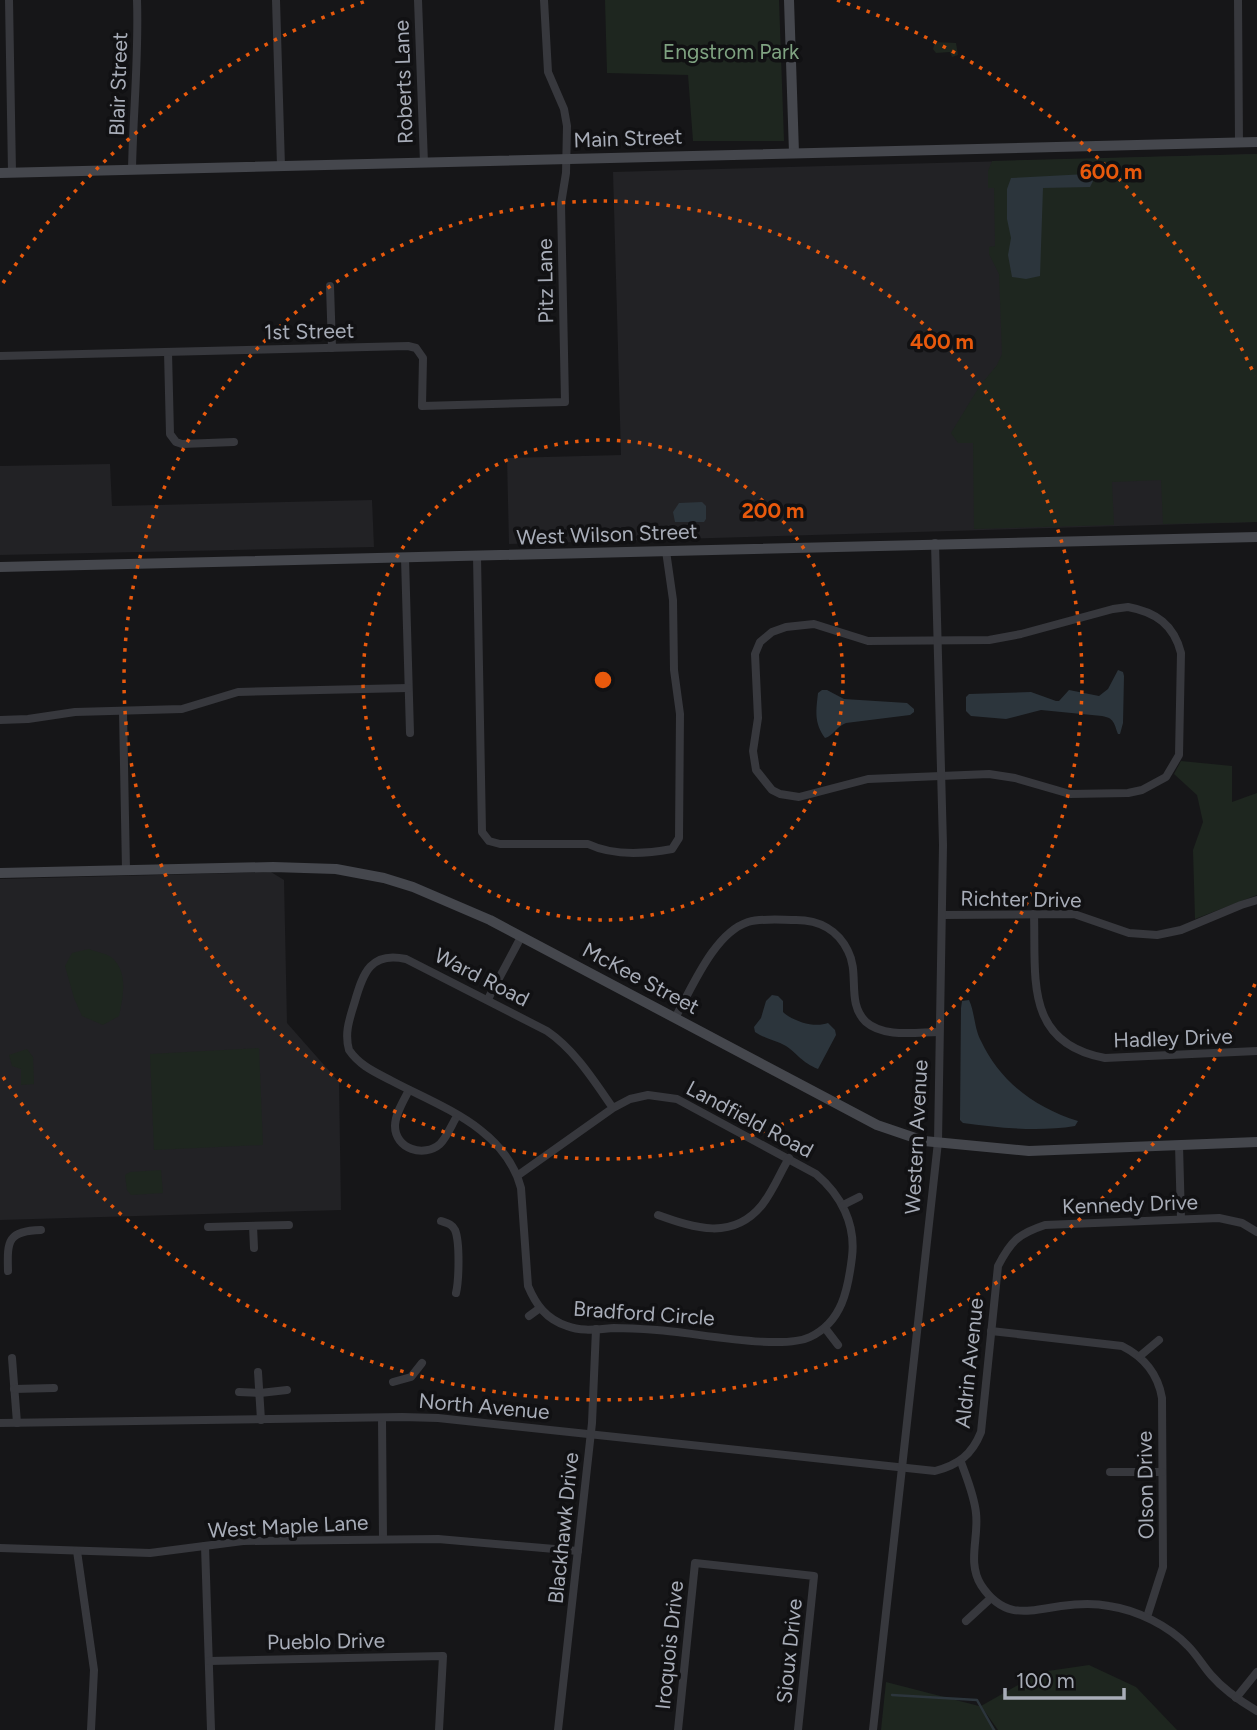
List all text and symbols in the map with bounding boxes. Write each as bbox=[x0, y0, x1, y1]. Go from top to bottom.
street label: Roberts Lane bbox=[388, 20, 418, 144]
street label: Blair Street bbox=[104, 31, 132, 136]
park label: Engstrom Park bbox=[663, 39, 800, 64]
street label: Main Street bbox=[573, 124, 683, 152]
text: 600 m bbox=[1080, 159, 1142, 184]
street label: Pitz Lane bbox=[532, 238, 558, 324]
street label: 1st Street bbox=[264, 318, 354, 344]
text: 400 m bbox=[910, 329, 974, 354]
text: 200 m bbox=[742, 498, 804, 523]
street label: West Wilson Street bbox=[516, 518, 698, 550]
centre of rings bbox=[591, 668, 615, 692]
street label: Richter Drive bbox=[960, 885, 1082, 913]
street label: McKee Street bbox=[578, 937, 704, 1019]
street label: Ward Road bbox=[430, 942, 534, 1012]
street label: Hadley Drive bbox=[1113, 1023, 1233, 1053]
street label: Western Avenue bbox=[899, 1059, 933, 1215]
street label: Landfield Road bbox=[682, 1075, 818, 1163]
street label: Kennedy Drive bbox=[1062, 1189, 1198, 1219]
street label: Bradford Circle bbox=[572, 1296, 716, 1330]
street label: Aldrin Avenue bbox=[950, 1297, 988, 1429]
street label: North Avenue bbox=[417, 1388, 551, 1424]
street label: Olson Drive bbox=[1132, 1431, 1158, 1539]
street label: Blackhawk Drive bbox=[543, 1451, 583, 1605]
street label: West Maple Lane bbox=[207, 1509, 369, 1543]
street label: Iroquois Drive bbox=[650, 1579, 688, 1711]
street label: Sioux Drive bbox=[771, 1597, 807, 1705]
street label: Pueblo Drive bbox=[267, 1627, 385, 1655]
scale bar bbox=[1005, 1656, 1124, 1700]
text: 100 m bbox=[1016, 1668, 1075, 1693]

